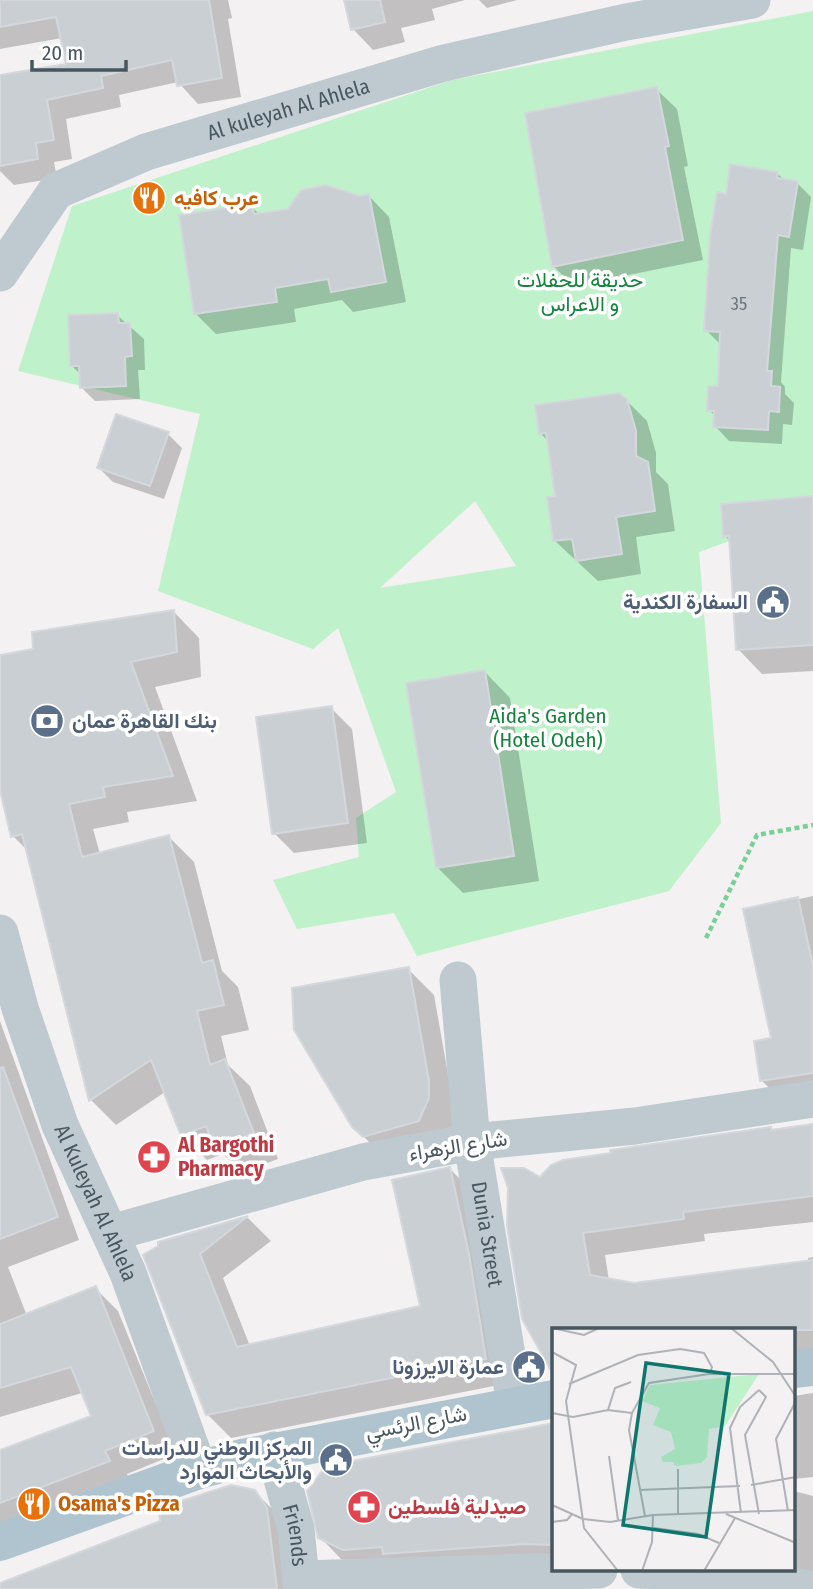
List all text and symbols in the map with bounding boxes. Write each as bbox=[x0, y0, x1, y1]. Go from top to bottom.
scale bar bbox=[32, 28, 126, 72]
text: 20 m bbox=[42, 40, 83, 66]
street label: Al kuleyah Al Ahlela bbox=[204, 73, 373, 146]
restaurant icon: عرب كافيه bbox=[130, 179, 168, 217]
place label: عرب كافيه bbox=[174, 185, 259, 211]
park label: حديقة للحفلات و الاعراس bbox=[517, 267, 643, 317]
house number: 35 bbox=[731, 293, 747, 315]
public building icon: السفارة الكندية bbox=[754, 583, 792, 621]
place label: السفارة الكندية bbox=[623, 589, 748, 615]
bank icon: بنك القاهرة عمان bbox=[28, 702, 66, 740]
park label: Aida's Garden (Hotel Odeh) bbox=[489, 703, 607, 753]
place label: بنك القاهرة عمان bbox=[72, 708, 217, 734]
street label: Al Kuleyah Al Ahlela bbox=[49, 1120, 143, 1285]
street label: شارع الزهراء bbox=[407, 1125, 509, 1168]
place label: Al Bargothi Pharmacy bbox=[177, 1132, 274, 1182]
pharmacy icon: Al Bargothi Pharmacy bbox=[135, 1138, 173, 1176]
street label: Dunia Street bbox=[466, 1180, 509, 1289]
inset map bbox=[552, 1328, 796, 1572]
public building icon: عمارة الايرزونا bbox=[510, 1348, 548, 1386]
place label: عمارة الايرزونا bbox=[392, 1354, 504, 1380]
street label: شارع الرئسي bbox=[363, 1400, 470, 1449]
place label: المركز الوطني للدراسات والأبحاث الموارد bbox=[122, 1435, 312, 1485]
public building icon: المركز الوطني للدراسات والأبحاث الموارد bbox=[317, 1441, 355, 1479]
restaurant icon: Osama's Pizza bbox=[15, 1485, 53, 1523]
pharmacy icon: صيدلية فلسطين bbox=[345, 1488, 383, 1526]
place label: Osama's Pizza bbox=[58, 1491, 180, 1517]
place label: صيدلية فلسطين bbox=[388, 1494, 526, 1520]
street label: Friends bbox=[277, 1501, 313, 1568]

